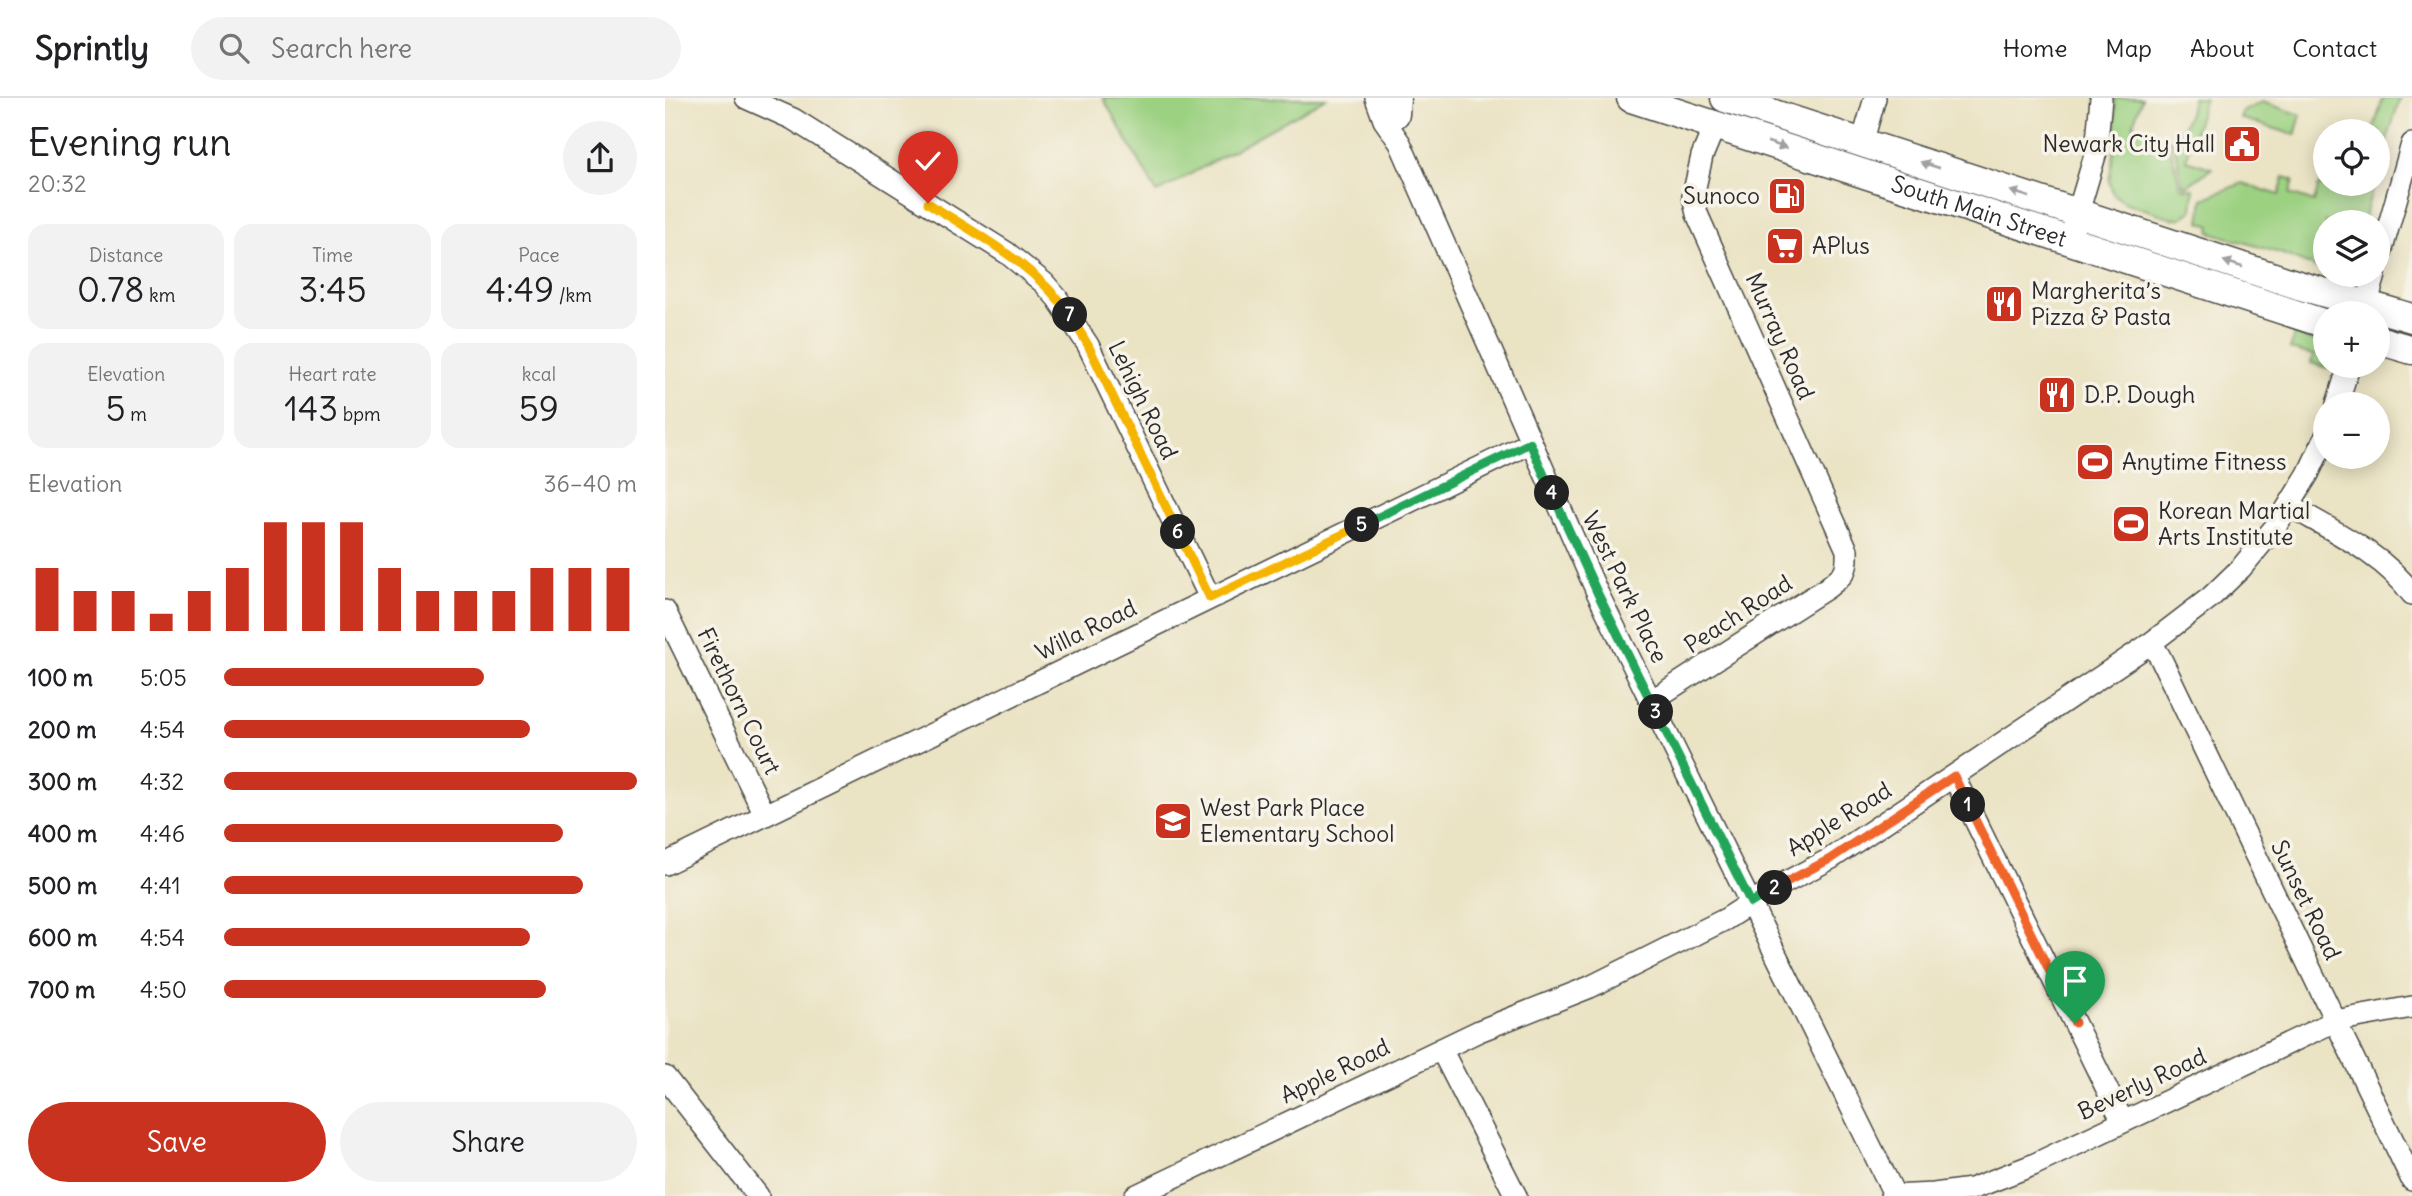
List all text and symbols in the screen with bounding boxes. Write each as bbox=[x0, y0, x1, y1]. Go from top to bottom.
search box bbox=[191, 17, 681, 80]
text: Sprintly bbox=[35, 27, 149, 69]
icon: search bbox=[215, 29, 253, 67]
text: Search here bbox=[271, 32, 412, 65]
text: Home bbox=[2003, 33, 2067, 63]
text: Map bbox=[2105, 33, 2152, 63]
text: About bbox=[2190, 33, 2254, 63]
text: Contact bbox=[2292, 33, 2377, 63]
text: Evening run bbox=[28, 119, 231, 166]
map controls bbox=[2313, 119, 2390, 469]
button: locate bbox=[2313, 119, 2390, 196]
button: share bbox=[563, 121, 637, 195]
public building icon: Newark City Hall bbox=[2221, 123, 2263, 165]
place label: Newark City Hall bbox=[2043, 129, 2215, 158]
pin bbox=[898, 131, 958, 203]
one-way arrow bbox=[1766, 140, 1787, 151]
icon: check bbox=[909, 142, 947, 180]
one-way arrow bbox=[1920, 159, 1941, 170]
text: 20:32 bbox=[28, 169, 87, 198]
street label: South Main Street bbox=[1888, 169, 2071, 253]
fuel station icon: Sunoco bbox=[1766, 175, 1808, 217]
place label: Sunoco bbox=[1683, 181, 1760, 210]
one-way arrow bbox=[2009, 189, 2030, 199]
button: layers bbox=[2313, 210, 2390, 287]
supermarket icon: APlus bbox=[1764, 225, 1806, 267]
place label: APlus bbox=[1812, 231, 1870, 260]
text: Distance bbox=[89, 243, 163, 267]
text: Time bbox=[312, 243, 353, 267]
text: Pace bbox=[518, 243, 559, 267]
one-way arrow bbox=[2222, 258, 2243, 269]
text: 0.78 bbox=[77, 267, 145, 311]
text: 3:45 bbox=[298, 267, 367, 311]
text: 4:49 bbox=[486, 267, 554, 311]
street label: Murray Road bbox=[1740, 268, 1821, 404]
place label: Margherita’s Pizza & Pasta bbox=[2031, 276, 2171, 331]
text: km bbox=[145, 283, 175, 307]
text: /km bbox=[554, 283, 592, 307]
restaurant icon: Margherita’s Pizza & Pasta bbox=[1983, 283, 2025, 325]
pin: 7 bbox=[1053, 298, 1087, 332]
button: + bbox=[2313, 301, 2390, 378]
text: 7 bbox=[1065, 302, 1074, 326]
street label: Lehigh Road bbox=[1102, 336, 1185, 464]
text: Elevation bbox=[87, 362, 165, 386]
text: Heart rate bbox=[288, 362, 377, 386]
text: kcal bbox=[522, 362, 556, 386]
restaurant icon: D.P. Dough bbox=[2036, 374, 2078, 416]
place label: D.P. Dough bbox=[2084, 380, 2195, 409]
text: 5 bbox=[106, 386, 126, 430]
text: 143 bbox=[284, 386, 338, 430]
text: 59 bbox=[519, 386, 559, 430]
button: − bbox=[2313, 392, 2390, 469]
text: m bbox=[126, 402, 147, 426]
text: bpm bbox=[338, 402, 381, 426]
sports icon: Anytime Fitness bbox=[2074, 441, 2116, 483]
place label: Anytime Fitness bbox=[2122, 447, 2287, 476]
text: Elevation bbox=[28, 469, 122, 498]
text: 36–40 m bbox=[544, 469, 637, 498]
pin: 4 bbox=[1535, 476, 1569, 510]
text: 4 bbox=[1546, 480, 1557, 504]
place label: Korean Martial Arts Institute bbox=[2158, 496, 2310, 551]
sports icon: Korean Martial Arts Institute bbox=[2110, 503, 2152, 545]
street label: West Park Place bbox=[1576, 506, 1675, 667]
pin: 5 bbox=[1345, 508, 1379, 542]
text: 5 bbox=[1356, 512, 1367, 536]
pin: 6 bbox=[1161, 514, 1195, 550]
text: 6 bbox=[1172, 519, 1183, 543]
street label: Peach Road bbox=[1678, 568, 1797, 659]
street label: Willa Road bbox=[1030, 593, 1141, 666]
street label: Firethorn Court bbox=[691, 623, 788, 779]
text: 100 m bbox=[28, 663, 93, 692]
text: 5:05 bbox=[140, 663, 187, 692]
pin: 3 bbox=[1639, 694, 1674, 730]
text: 3 bbox=[1650, 699, 1661, 723]
text: 200 m bbox=[28, 715, 97, 744]
text: 4:54 bbox=[140, 715, 185, 744]
text: 300 m bbox=[28, 767, 97, 796]
text: 4:32 bbox=[140, 767, 184, 796]
street label: Apple Road bbox=[1781, 775, 1896, 862]
pin: 1 bbox=[1951, 788, 1985, 822]
text: 1 bbox=[1964, 792, 1971, 816]
place label: West Park Place Elementary School bbox=[1200, 793, 1394, 848]
school or university icon: West Park Place Elementary School bbox=[1152, 800, 1194, 842]
text: 400 m bbox=[28, 819, 97, 848]
text: 4:46 bbox=[140, 819, 185, 848]
street label: Sunset Road bbox=[2265, 835, 2348, 964]
pin: 2 bbox=[1757, 870, 1793, 906]
text: 500 m bbox=[28, 871, 97, 900]
text: 4:41 bbox=[140, 871, 181, 900]
text: 2 bbox=[1769, 875, 1780, 899]
text: 600 m bbox=[28, 923, 97, 952]
text: 4:54 bbox=[140, 923, 185, 952]
pin bbox=[2045, 951, 2105, 1023]
icon: arrive bbox=[2056, 962, 2094, 1000]
text: 700 m bbox=[28, 975, 95, 1004]
text: 4:50 bbox=[140, 975, 187, 1004]
street label: Apple Road bbox=[1275, 1032, 1394, 1109]
street label: Beverly Road bbox=[2073, 1041, 2210, 1126]
button: Save bbox=[28, 1102, 326, 1182]
button: Share bbox=[340, 1102, 637, 1182]

